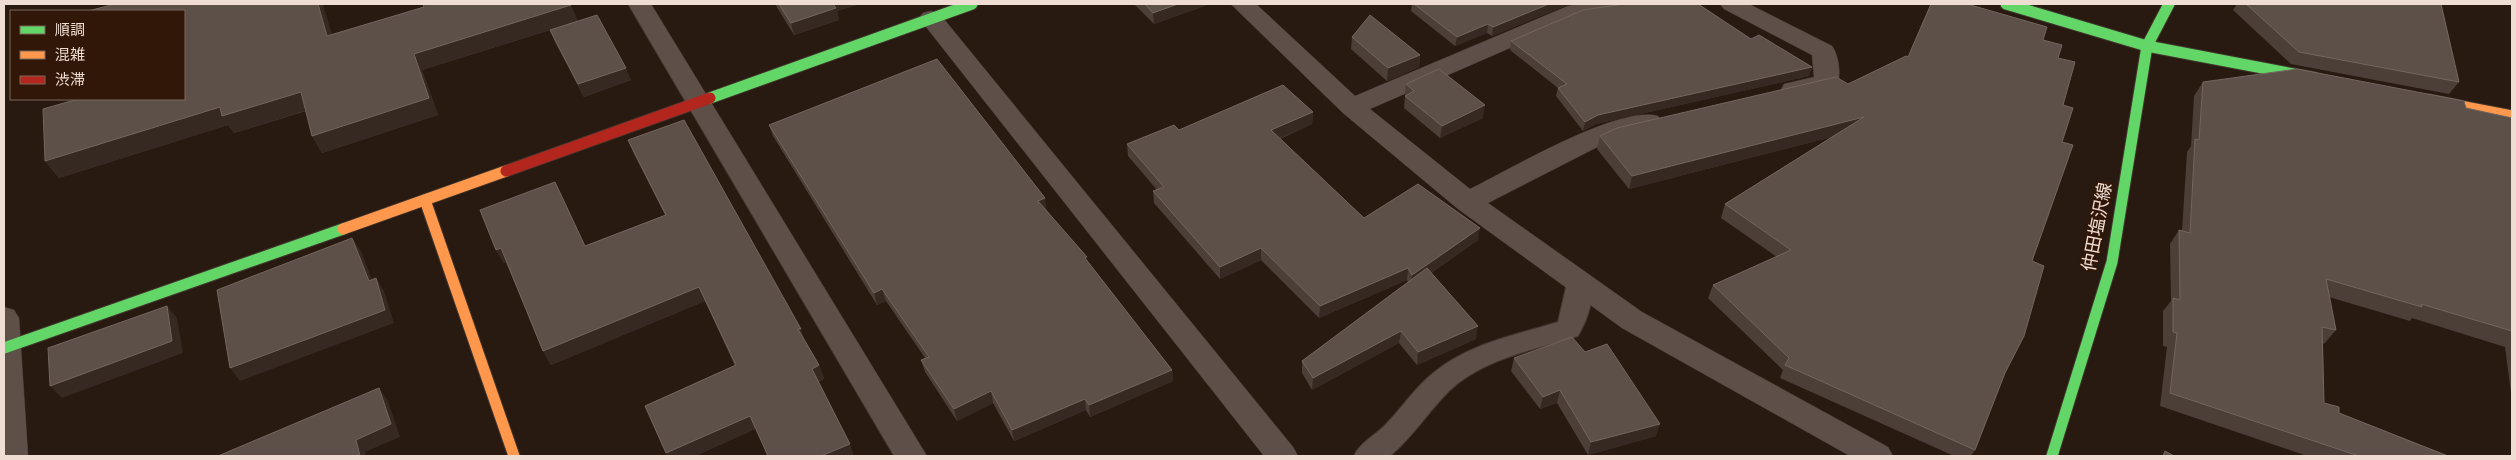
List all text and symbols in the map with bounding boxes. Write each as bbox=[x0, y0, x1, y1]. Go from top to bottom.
legend bbox=[10, 10, 185, 100]
text: 順調 bbox=[55, 23, 85, 38]
text: 混雑 bbox=[55, 47, 85, 63]
text: 渋滞 bbox=[55, 72, 85, 88]
street label: 仲田塩沢線 bbox=[2079, 181, 2115, 273]

